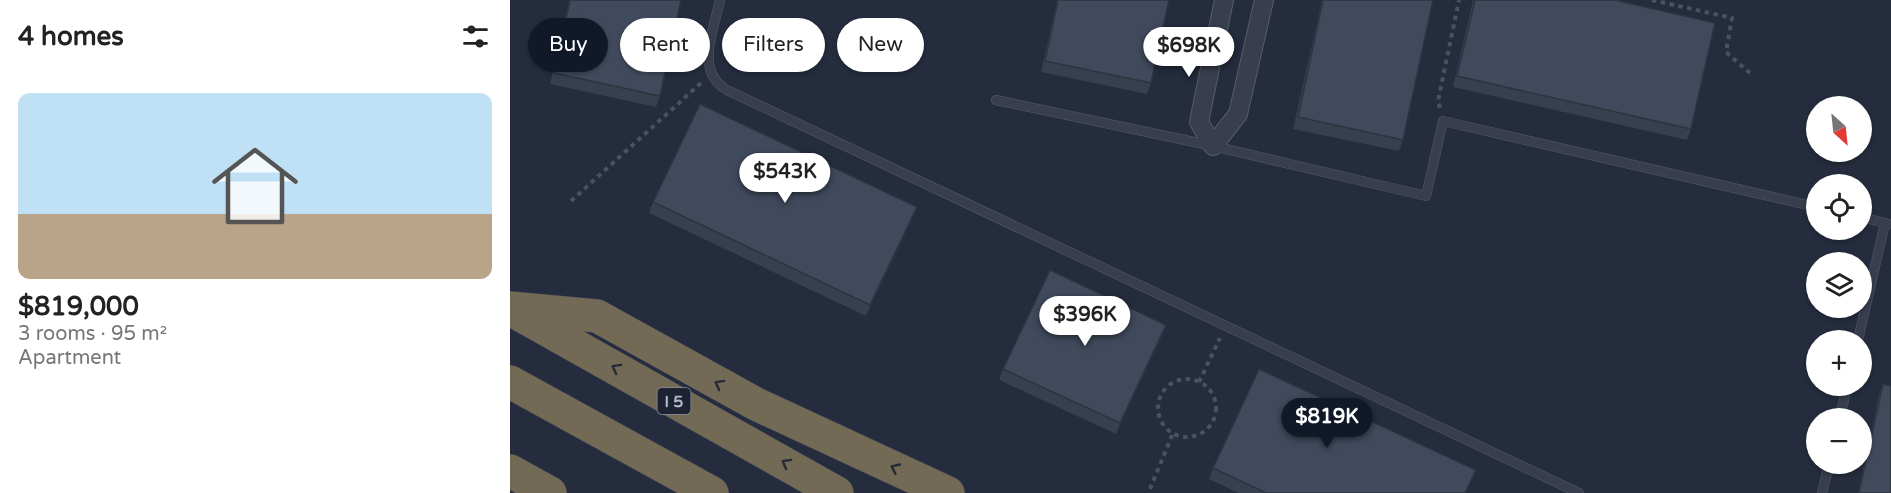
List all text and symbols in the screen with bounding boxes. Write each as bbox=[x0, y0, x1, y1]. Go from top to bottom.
chip: Buy bbox=[528, 18, 608, 72]
chip: Rent bbox=[620, 18, 710, 72]
chip: Filters bbox=[722, 18, 825, 72]
chip: New bbox=[837, 18, 924, 72]
icon: filters bbox=[459, 20, 492, 53]
text: 4 homes bbox=[18, 21, 124, 52]
pin: $698K bbox=[1147, 27, 1231, 78]
text: $698K bbox=[1157, 34, 1221, 58]
north arrow bbox=[1806, 96, 1872, 162]
map controls bbox=[1806, 96, 1872, 474]
icon: home bbox=[201, 132, 309, 240]
pin: $543K bbox=[743, 153, 827, 204]
text: $543K bbox=[753, 160, 817, 184]
button: locate bbox=[1806, 174, 1872, 240]
button: layers bbox=[1806, 252, 1872, 318]
text: $819,000 bbox=[18, 291, 139, 322]
pin: $396K bbox=[1043, 296, 1127, 347]
text: $396K bbox=[1053, 303, 1117, 327]
text: 3 rooms · 95 m² bbox=[18, 322, 167, 346]
button: + bbox=[1806, 330, 1872, 396]
text: Apartment bbox=[18, 346, 121, 370]
one-way arrow bbox=[612, 364, 622, 376]
one-way arrow bbox=[715, 380, 726, 391]
road number: I 5 bbox=[658, 388, 690, 414]
pin: $819K bbox=[1285, 398, 1369, 449]
text: $819K bbox=[1295, 405, 1359, 429]
button: − bbox=[1806, 408, 1872, 474]
one-way arrow bbox=[782, 459, 792, 470]
one-way arrow bbox=[890, 464, 901, 476]

